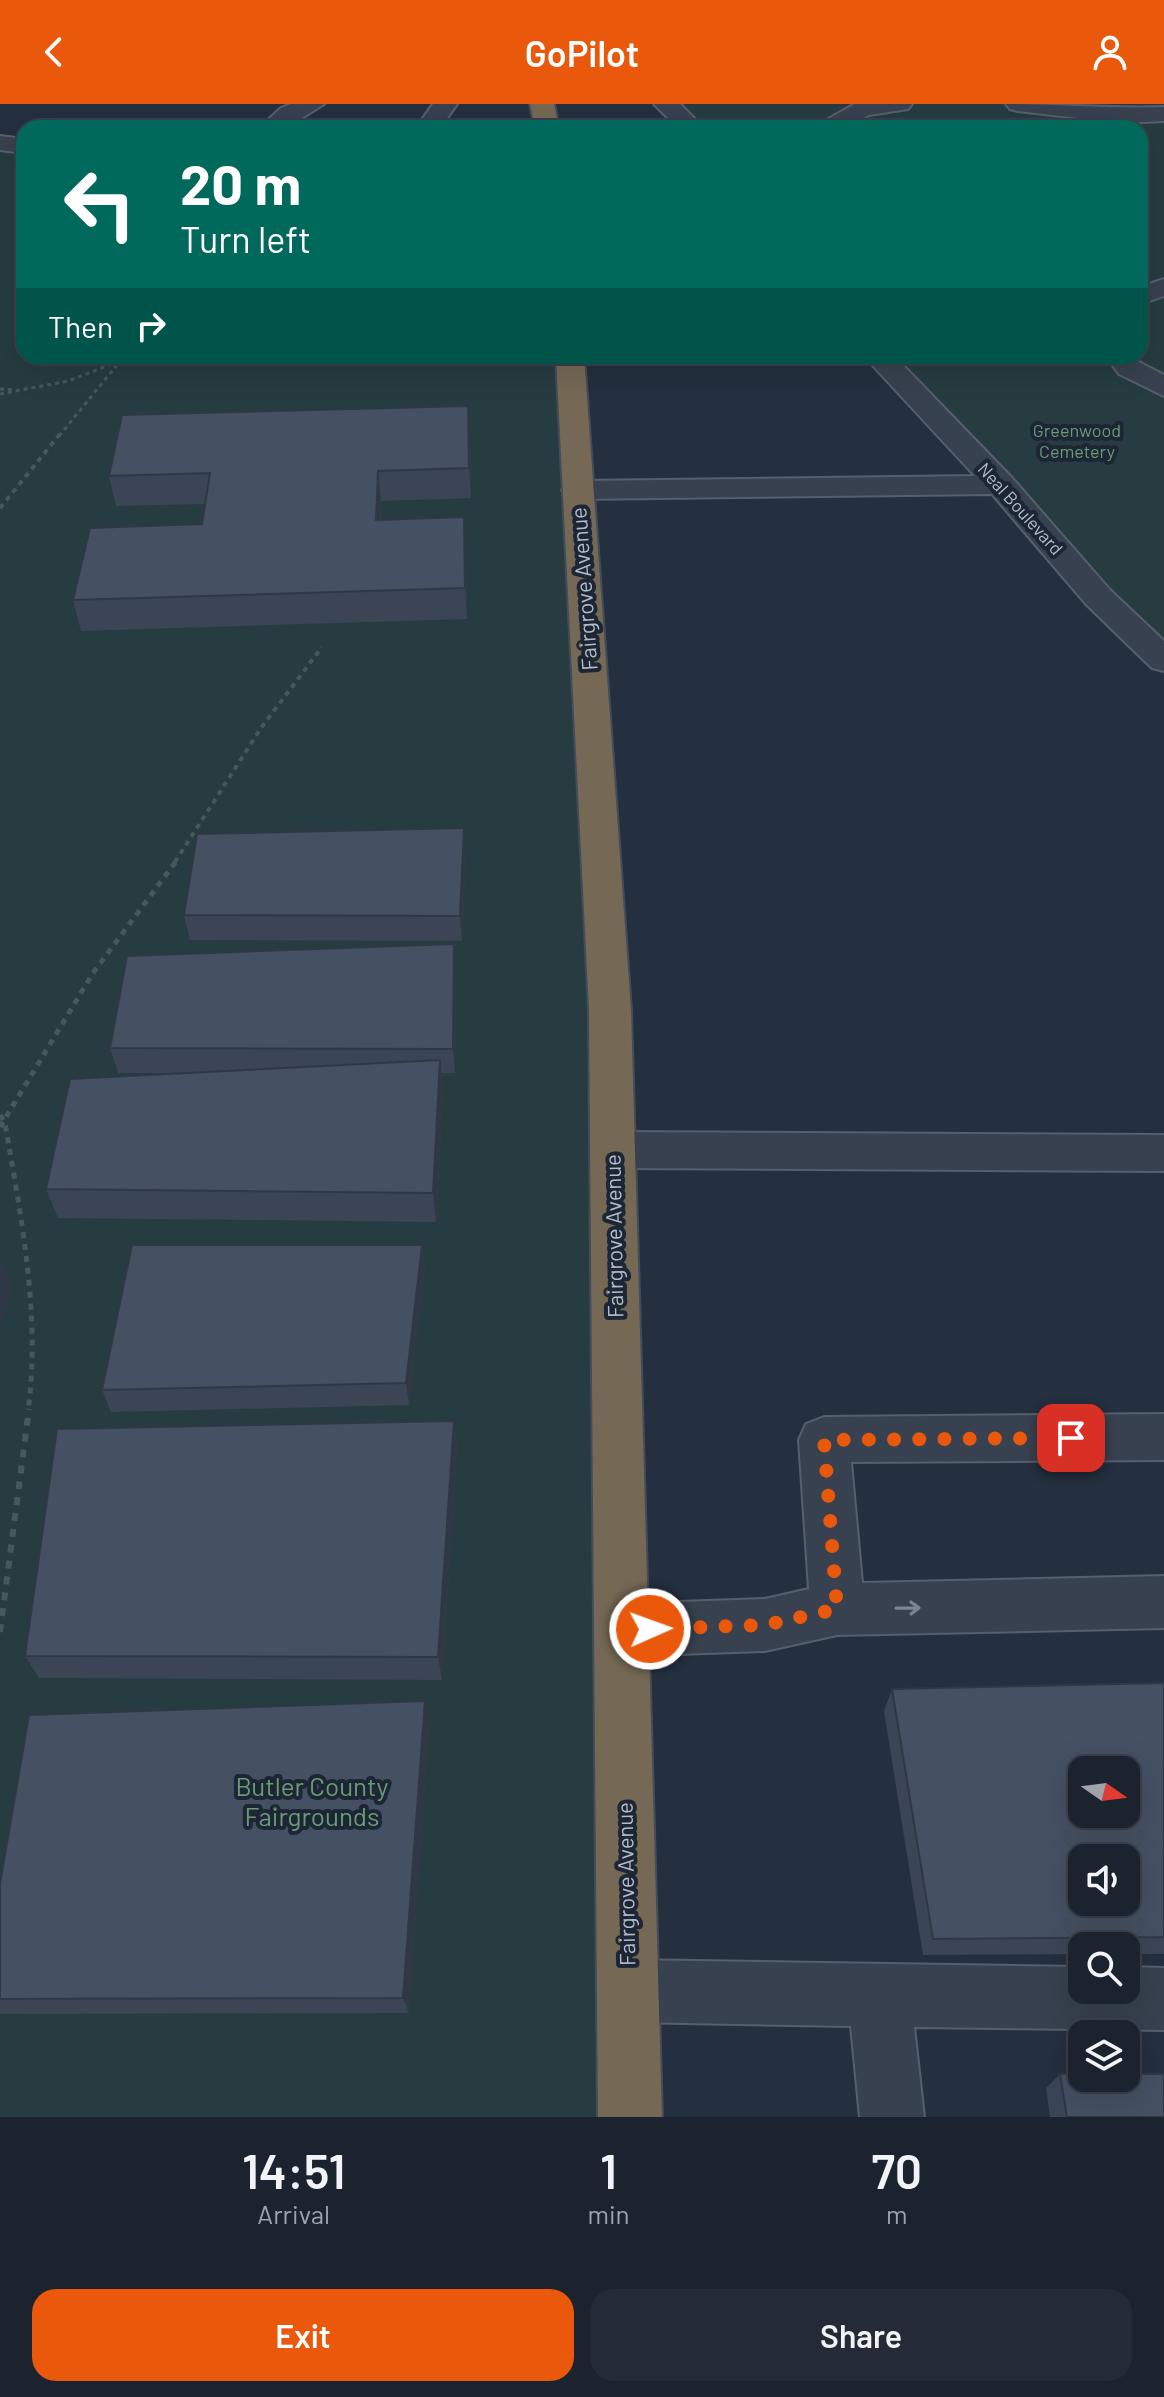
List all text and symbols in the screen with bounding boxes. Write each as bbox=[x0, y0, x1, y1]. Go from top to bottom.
icon: back bbox=[32, 30, 76, 74]
icon: person bbox=[1088, 30, 1132, 74]
text: GoPilot bbox=[525, 31, 639, 74]
text: 20 m bbox=[180, 149, 301, 216]
icon: left bbox=[48, 152, 152, 256]
text: Turn left bbox=[180, 217, 311, 260]
icon: right bbox=[129, 304, 173, 348]
text: Then bbox=[48, 308, 113, 344]
park label: Greenwood Cemetery bbox=[1033, 419, 1121, 462]
street label: Neal Boulevard bbox=[974, 458, 1068, 559]
street label: Fairgrove Avenue bbox=[564, 506, 602, 672]
street label: Fairgrove Avenue bbox=[599, 1154, 627, 1318]
pin bbox=[1037, 1404, 1105, 1472]
icon: arrive bbox=[1049, 1416, 1093, 1460]
position arrow bbox=[608, 1587, 692, 1671]
one-way arrow bbox=[894, 1600, 921, 1615]
north arrow bbox=[1068, 1756, 1140, 1828]
map controls bbox=[1068, 1756, 1140, 2092]
park label: Butler County Fairgrounds bbox=[235, 1770, 389, 1831]
street label: Fairgrove Avenue bbox=[611, 1802, 639, 1966]
button: sound bbox=[1068, 1844, 1140, 1916]
button: search bbox=[1068, 1932, 1140, 2004]
button: layers bbox=[1068, 2020, 1140, 2092]
text: 14:51 bbox=[242, 2141, 346, 2199]
text: 1 bbox=[600, 2141, 617, 2199]
text: 70 bbox=[871, 2141, 922, 2199]
text: Arrival bbox=[257, 2198, 330, 2229]
text: min bbox=[587, 2198, 630, 2229]
text: m bbox=[886, 2198, 908, 2229]
button: Exit bbox=[32, 2289, 574, 2381]
button: Share bbox=[590, 2289, 1132, 2381]

